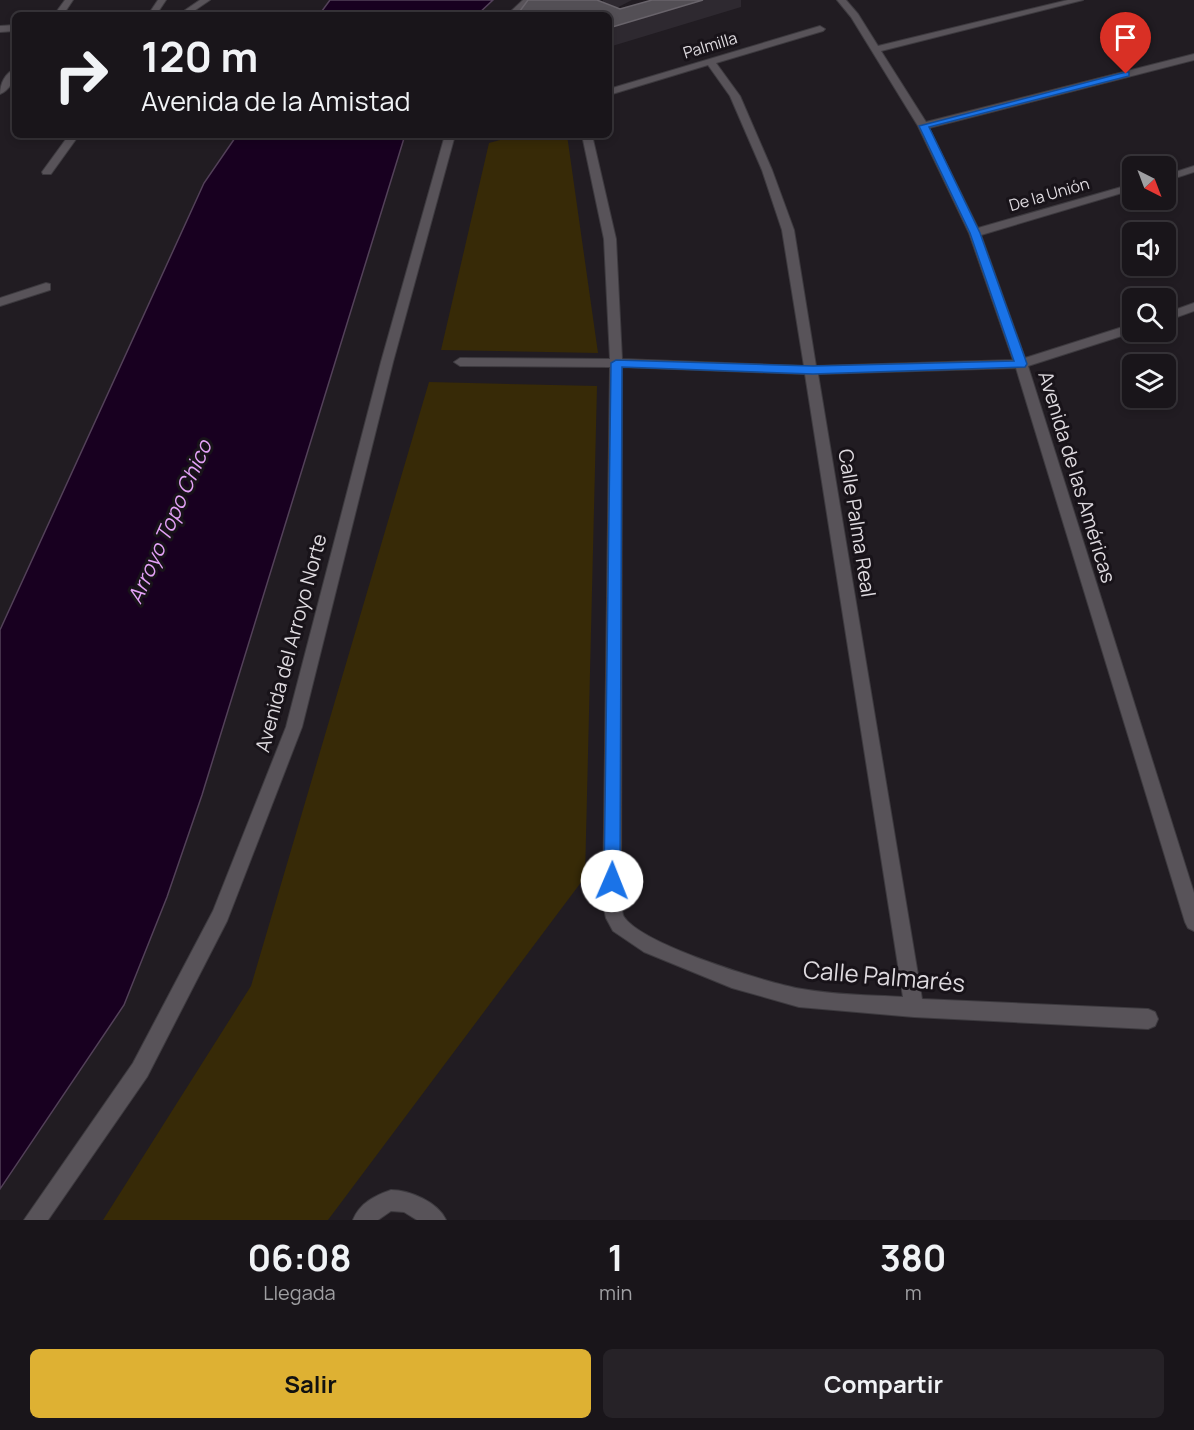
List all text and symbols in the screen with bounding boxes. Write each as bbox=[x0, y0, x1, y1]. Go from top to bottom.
pin bbox=[1100, 12, 1151, 74]
icon: arrive bbox=[1109, 21, 1142, 54]
street label: Palmilla bbox=[680, 26, 740, 64]
text: 120 m bbox=[141, 27, 258, 85]
icon: right bbox=[42, 36, 120, 114]
text: Avenida de la Amistad bbox=[141, 82, 411, 119]
north arrow bbox=[1122, 156, 1176, 210]
map controls bbox=[1122, 156, 1176, 408]
street label: De la Unión bbox=[1006, 172, 1092, 216]
button: sound bbox=[1122, 222, 1176, 276]
button: search bbox=[1122, 288, 1176, 342]
button: layers bbox=[1122, 354, 1176, 408]
street label: Avenida de las Américas bbox=[1032, 368, 1123, 586]
water label: Arroyo Topo Chico bbox=[121, 434, 218, 608]
street label: Calle Palma Real bbox=[832, 447, 883, 599]
street label: Avenida del Arroyo Norte bbox=[248, 531, 333, 755]
position arrow bbox=[580, 849, 644, 913]
street label: Calle Palmarés bbox=[802, 952, 966, 999]
text: 06:08 bbox=[247, 1233, 352, 1282]
text: 1 bbox=[608, 1233, 624, 1282]
text: 380 bbox=[880, 1233, 947, 1282]
text: Llegada bbox=[263, 1279, 336, 1306]
text: min bbox=[599, 1279, 632, 1306]
text: m bbox=[905, 1279, 922, 1306]
button: Salir bbox=[30, 1349, 591, 1418]
button: Compartir bbox=[603, 1349, 1164, 1418]

